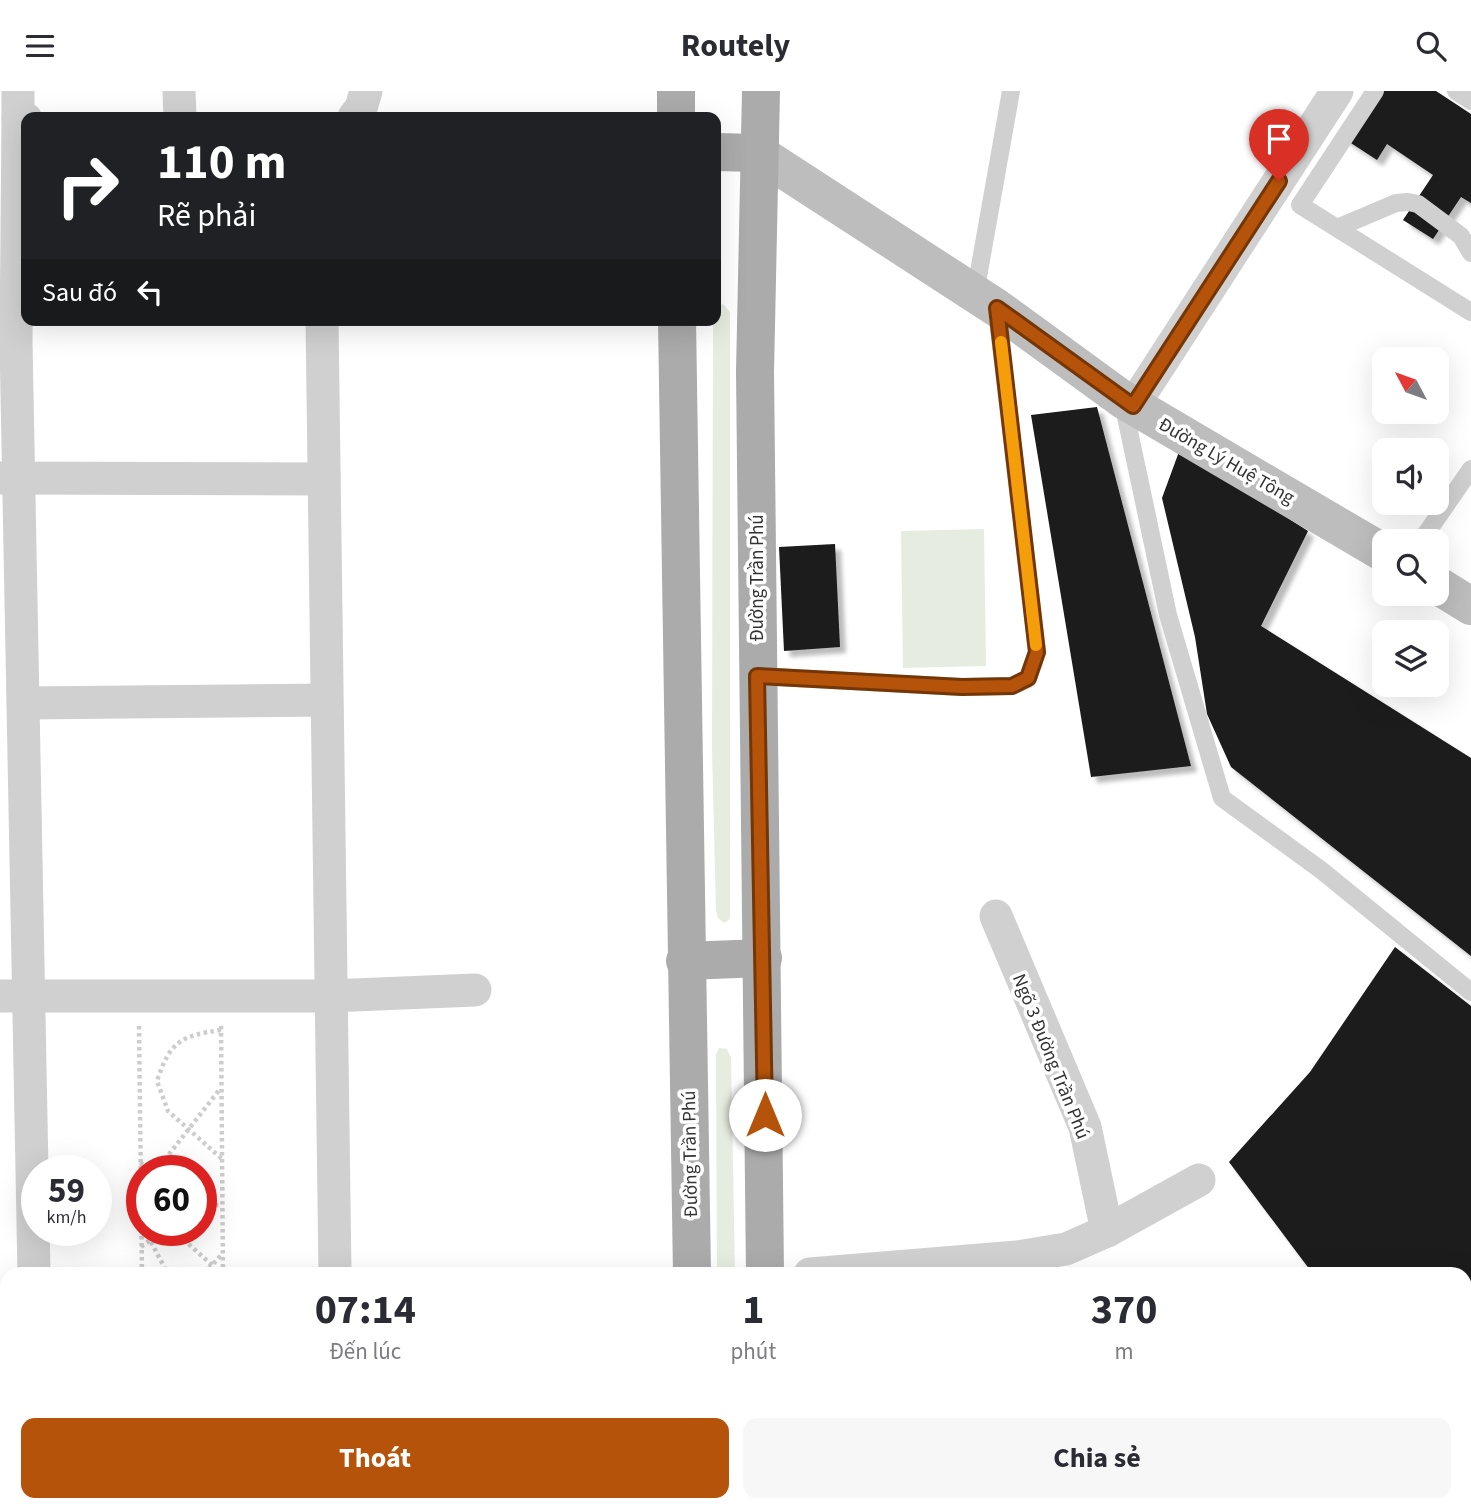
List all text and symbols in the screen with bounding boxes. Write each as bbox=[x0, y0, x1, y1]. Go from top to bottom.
text: Routely bbox=[681, 23, 790, 69]
icon: menu bbox=[21, 27, 59, 65]
icon: search bbox=[1412, 27, 1450, 65]
pin bbox=[1249, 109, 1309, 181]
icon: arrive bbox=[1260, 120, 1298, 158]
text: 110 m bbox=[157, 128, 286, 198]
icon: right bbox=[42, 140, 133, 231]
text: Rẽ phải bbox=[157, 193, 256, 239]
icon: left bbox=[131, 273, 169, 311]
text: Sau đó bbox=[42, 274, 117, 311]
north arrow bbox=[1372, 347, 1449, 423]
map controls bbox=[1372, 347, 1449, 697]
street label: Đường Lý Huệ Tông bbox=[1153, 411, 1300, 511]
button: sound bbox=[1372, 438, 1449, 515]
street label: Đường Trần Phú bbox=[744, 514, 771, 642]
button: search bbox=[1372, 529, 1449, 606]
button: layers bbox=[1372, 620, 1449, 697]
street label: Ngõ 3 Đường Trần Phú bbox=[1005, 970, 1096, 1143]
position arrow bbox=[728, 1078, 802, 1152]
street label: Đường Trần Phú bbox=[676, 1090, 705, 1218]
speed limit sign: 60 bbox=[126, 1155, 217, 1246]
text: 59 bbox=[48, 1166, 85, 1216]
text: km/h bbox=[47, 1205, 86, 1230]
text: 07:14 bbox=[315, 1280, 416, 1340]
text: 1 bbox=[742, 1280, 764, 1340]
text: 370 bbox=[1091, 1280, 1157, 1340]
text: Đến lúc bbox=[329, 1335, 401, 1368]
text: phút bbox=[731, 1335, 776, 1368]
text: m bbox=[1115, 1335, 1134, 1368]
button: Thoát bbox=[21, 1418, 729, 1498]
button: Chia sẻ bbox=[743, 1418, 1451, 1498]

